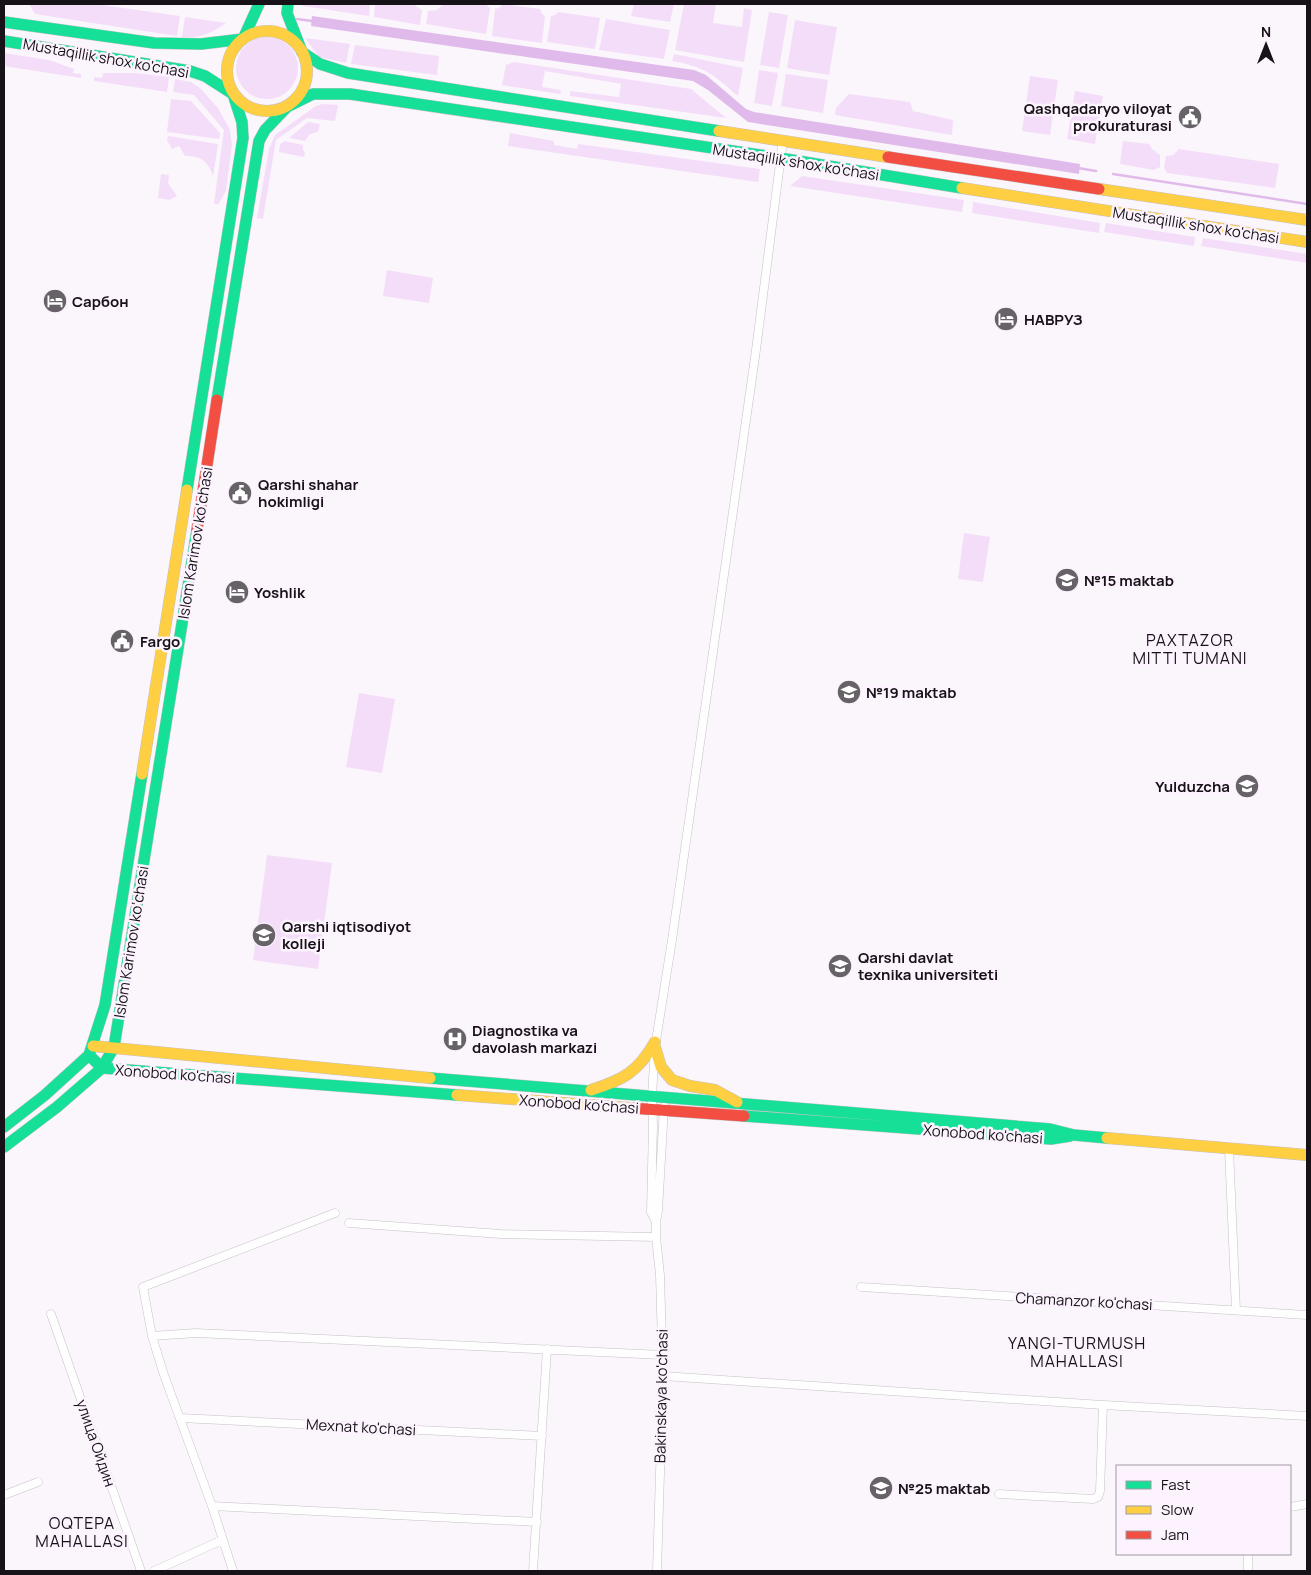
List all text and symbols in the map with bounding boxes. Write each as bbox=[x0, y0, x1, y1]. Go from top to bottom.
north arrow bbox=[1241, 20, 1291, 70]
text: N bbox=[1261, 22, 1271, 41]
street label: Mustaqillik shox ko'chasi bbox=[21, 33, 191, 83]
place label: Qashqadaryo viloyat prokuraturasi bbox=[1024, 98, 1172, 136]
public building icon: Qashqadaryo viloyat prokuraturasi bbox=[1177, 104, 1203, 130]
street label: Mustaqillik shox ko'chasi bbox=[711, 138, 881, 186]
street label: Mustaqillik shox ko'chasi bbox=[1111, 201, 1281, 249]
hotel icon: Сарбон bbox=[42, 288, 68, 314]
place label: Сарбон bbox=[72, 291, 129, 312]
hotel icon: НАВРУЗ bbox=[993, 306, 1019, 332]
place label: НАВРУЗ bbox=[1024, 309, 1083, 330]
street label: Islom Karimov ko‘chasi bbox=[173, 465, 217, 621]
place label: Qarshi shahar hokimligi bbox=[258, 474, 358, 512]
public building icon: Qarshi shahar hokimligi bbox=[227, 480, 253, 506]
school or university icon: №15 maktab bbox=[1054, 567, 1080, 593]
place label: №15 maktab bbox=[1084, 570, 1174, 591]
hotel icon: Yoshlik bbox=[224, 579, 250, 605]
place label: Yoshlik bbox=[254, 582, 306, 603]
public building icon: Fargo bbox=[109, 628, 135, 654]
district label: PAXTAZOR MITTI TUMANI bbox=[1132, 629, 1248, 669]
place label: Fargo bbox=[140, 631, 180, 652]
school or university icon: №19 maktab bbox=[836, 679, 862, 705]
place label: №19 maktab bbox=[866, 682, 956, 703]
school or university icon: Yulduzcha bbox=[1234, 773, 1260, 799]
place label: Yulduzcha bbox=[1155, 776, 1230, 797]
street label: Islom Karimov ko‘chasi bbox=[109, 864, 153, 1020]
place label: Qarshi iqtisodiyot kolleji bbox=[282, 916, 411, 954]
school or university icon: Qarshi iqtisodiyot kolleji bbox=[251, 922, 277, 948]
place label: Qarshi davlat texnika universiteti bbox=[858, 947, 998, 985]
school or university icon: Qarshi davlat texnika universiteti bbox=[827, 953, 853, 979]
place label: Diagnostika va davolash markazi bbox=[472, 1020, 597, 1058]
hospital icon: Diagnostika va davolash markazi bbox=[442, 1026, 468, 1052]
street label: Xonobod ko'chasi bbox=[114, 1059, 236, 1089]
street label: Xonobod ko'chasi bbox=[518, 1089, 640, 1119]
street label: Xonobod ko'chasi bbox=[922, 1119, 1044, 1149]
street label: Chamanzor ko'chasi bbox=[1015, 1287, 1153, 1315]
street label: Bakinskaya ko'chasi bbox=[649, 1329, 673, 1463]
district label: YANGI-TURMUSH MAHALLASI bbox=[1008, 1332, 1146, 1372]
street label: улица Ойдин bbox=[71, 1396, 121, 1490]
street label: Mexnat ko'chasi bbox=[306, 1414, 416, 1440]
legend bbox=[1116, 1465, 1291, 1555]
text: Fast bbox=[1161, 1474, 1190, 1495]
school or university icon: №25 maktab bbox=[868, 1475, 894, 1501]
place label: №25 maktab bbox=[898, 1478, 990, 1499]
text: Slow bbox=[1161, 1499, 1194, 1520]
district label: OQTEPA MAHALLASI bbox=[35, 1512, 129, 1552]
text: Jam bbox=[1161, 1524, 1189, 1545]

